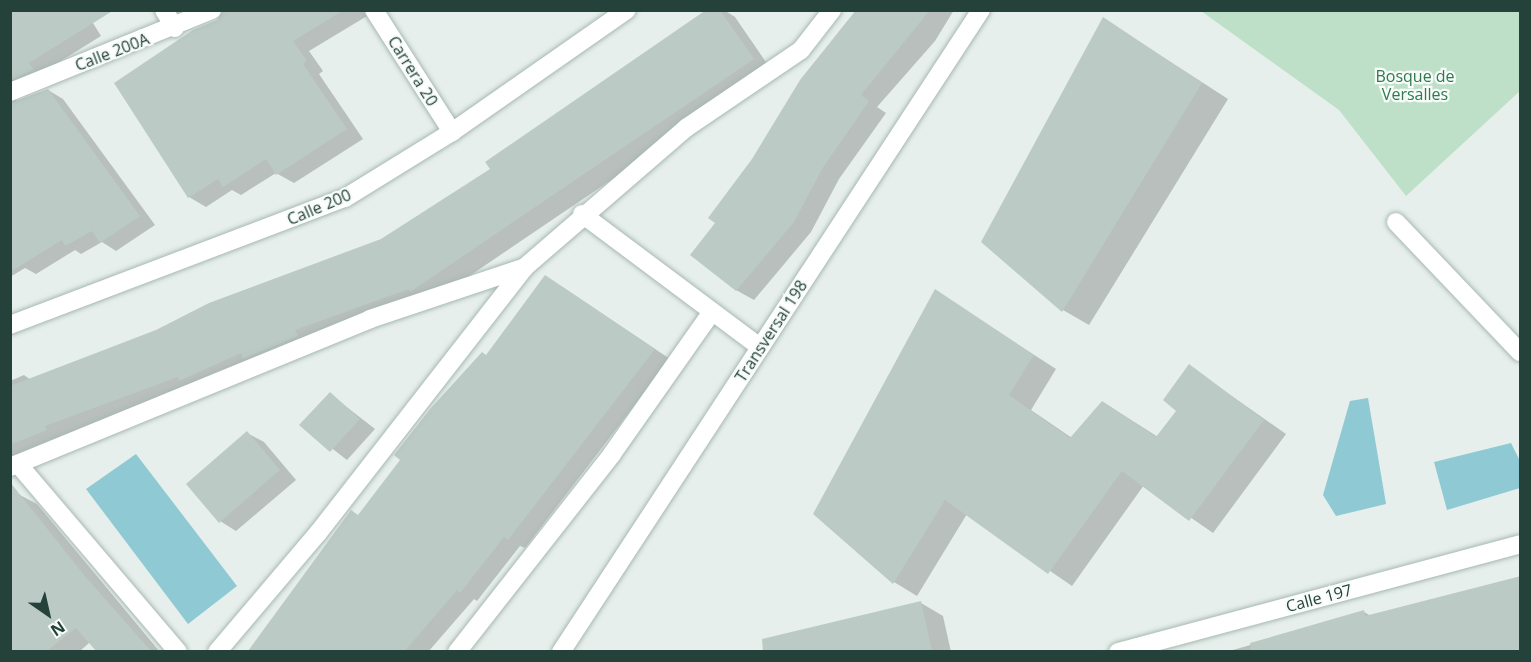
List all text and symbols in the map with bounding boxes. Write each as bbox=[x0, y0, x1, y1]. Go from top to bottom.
street label: Calle 200A bbox=[72, 29, 152, 75]
street label: Carrera 20 bbox=[384, 32, 442, 110]
park label: Bosque de Versalles bbox=[1375, 66, 1455, 104]
street label: Calle 200 bbox=[284, 185, 354, 229]
street label: Transversal 198 bbox=[731, 277, 811, 385]
street label: Calle 197 bbox=[1284, 580, 1354, 616]
north arrow bbox=[18, 584, 78, 644]
text: N bbox=[47, 616, 70, 642]

